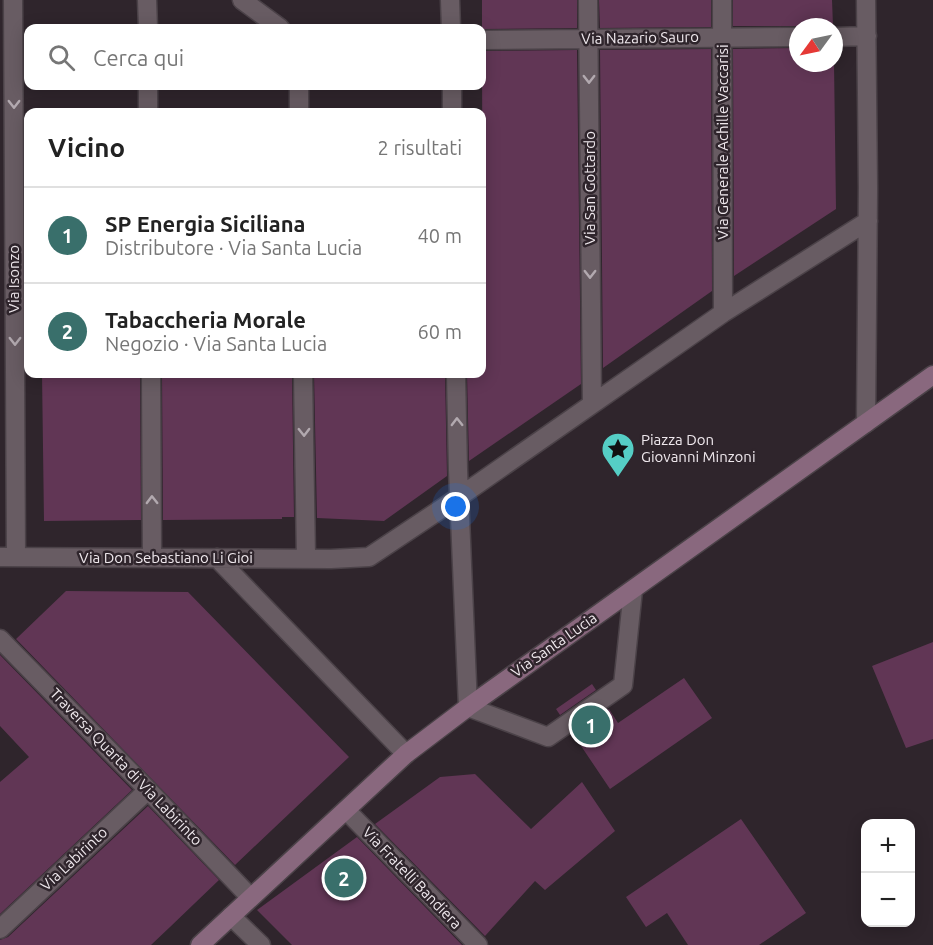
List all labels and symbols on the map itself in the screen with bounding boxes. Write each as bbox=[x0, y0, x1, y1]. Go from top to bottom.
north arrow bbox=[789, 18, 843, 72]
street label: Via Nazario Sauro bbox=[581, 28, 699, 47]
street label: Via Generale Achille Vaccarisi bbox=[714, 44, 731, 240]
one-way arrow bbox=[583, 75, 595, 84]
one-way arrow bbox=[8, 100, 20, 109]
street label: Via San Gottardo bbox=[581, 131, 598, 245]
street label: Via Isonzo bbox=[5, 245, 22, 313]
one-way arrow bbox=[584, 270, 597, 279]
one-way arrow bbox=[9, 337, 21, 346]
one-way arrow bbox=[451, 417, 463, 426]
one-way arrow bbox=[298, 427, 310, 436]
place icon: Piazza Don Giovanni Minzoni bbox=[600, 431, 636, 478]
place label: Piazza Don Giovanni Minzoni bbox=[641, 431, 756, 465]
your location bbox=[441, 492, 470, 521]
one-way arrow bbox=[146, 495, 158, 504]
street label: Via Don Sebastiano Li Gioi bbox=[79, 549, 253, 566]
street label: Via Santa Lucia bbox=[508, 609, 600, 680]
street label: Traversa Quarta di Via Labirinto bbox=[47, 685, 206, 849]
pin: 1 bbox=[572, 702, 610, 748]
street label: Via Labirinto bbox=[37, 823, 111, 894]
street label: Via Fratelli Bandiera bbox=[359, 823, 465, 932]
pin: 2 bbox=[324, 856, 364, 900]

